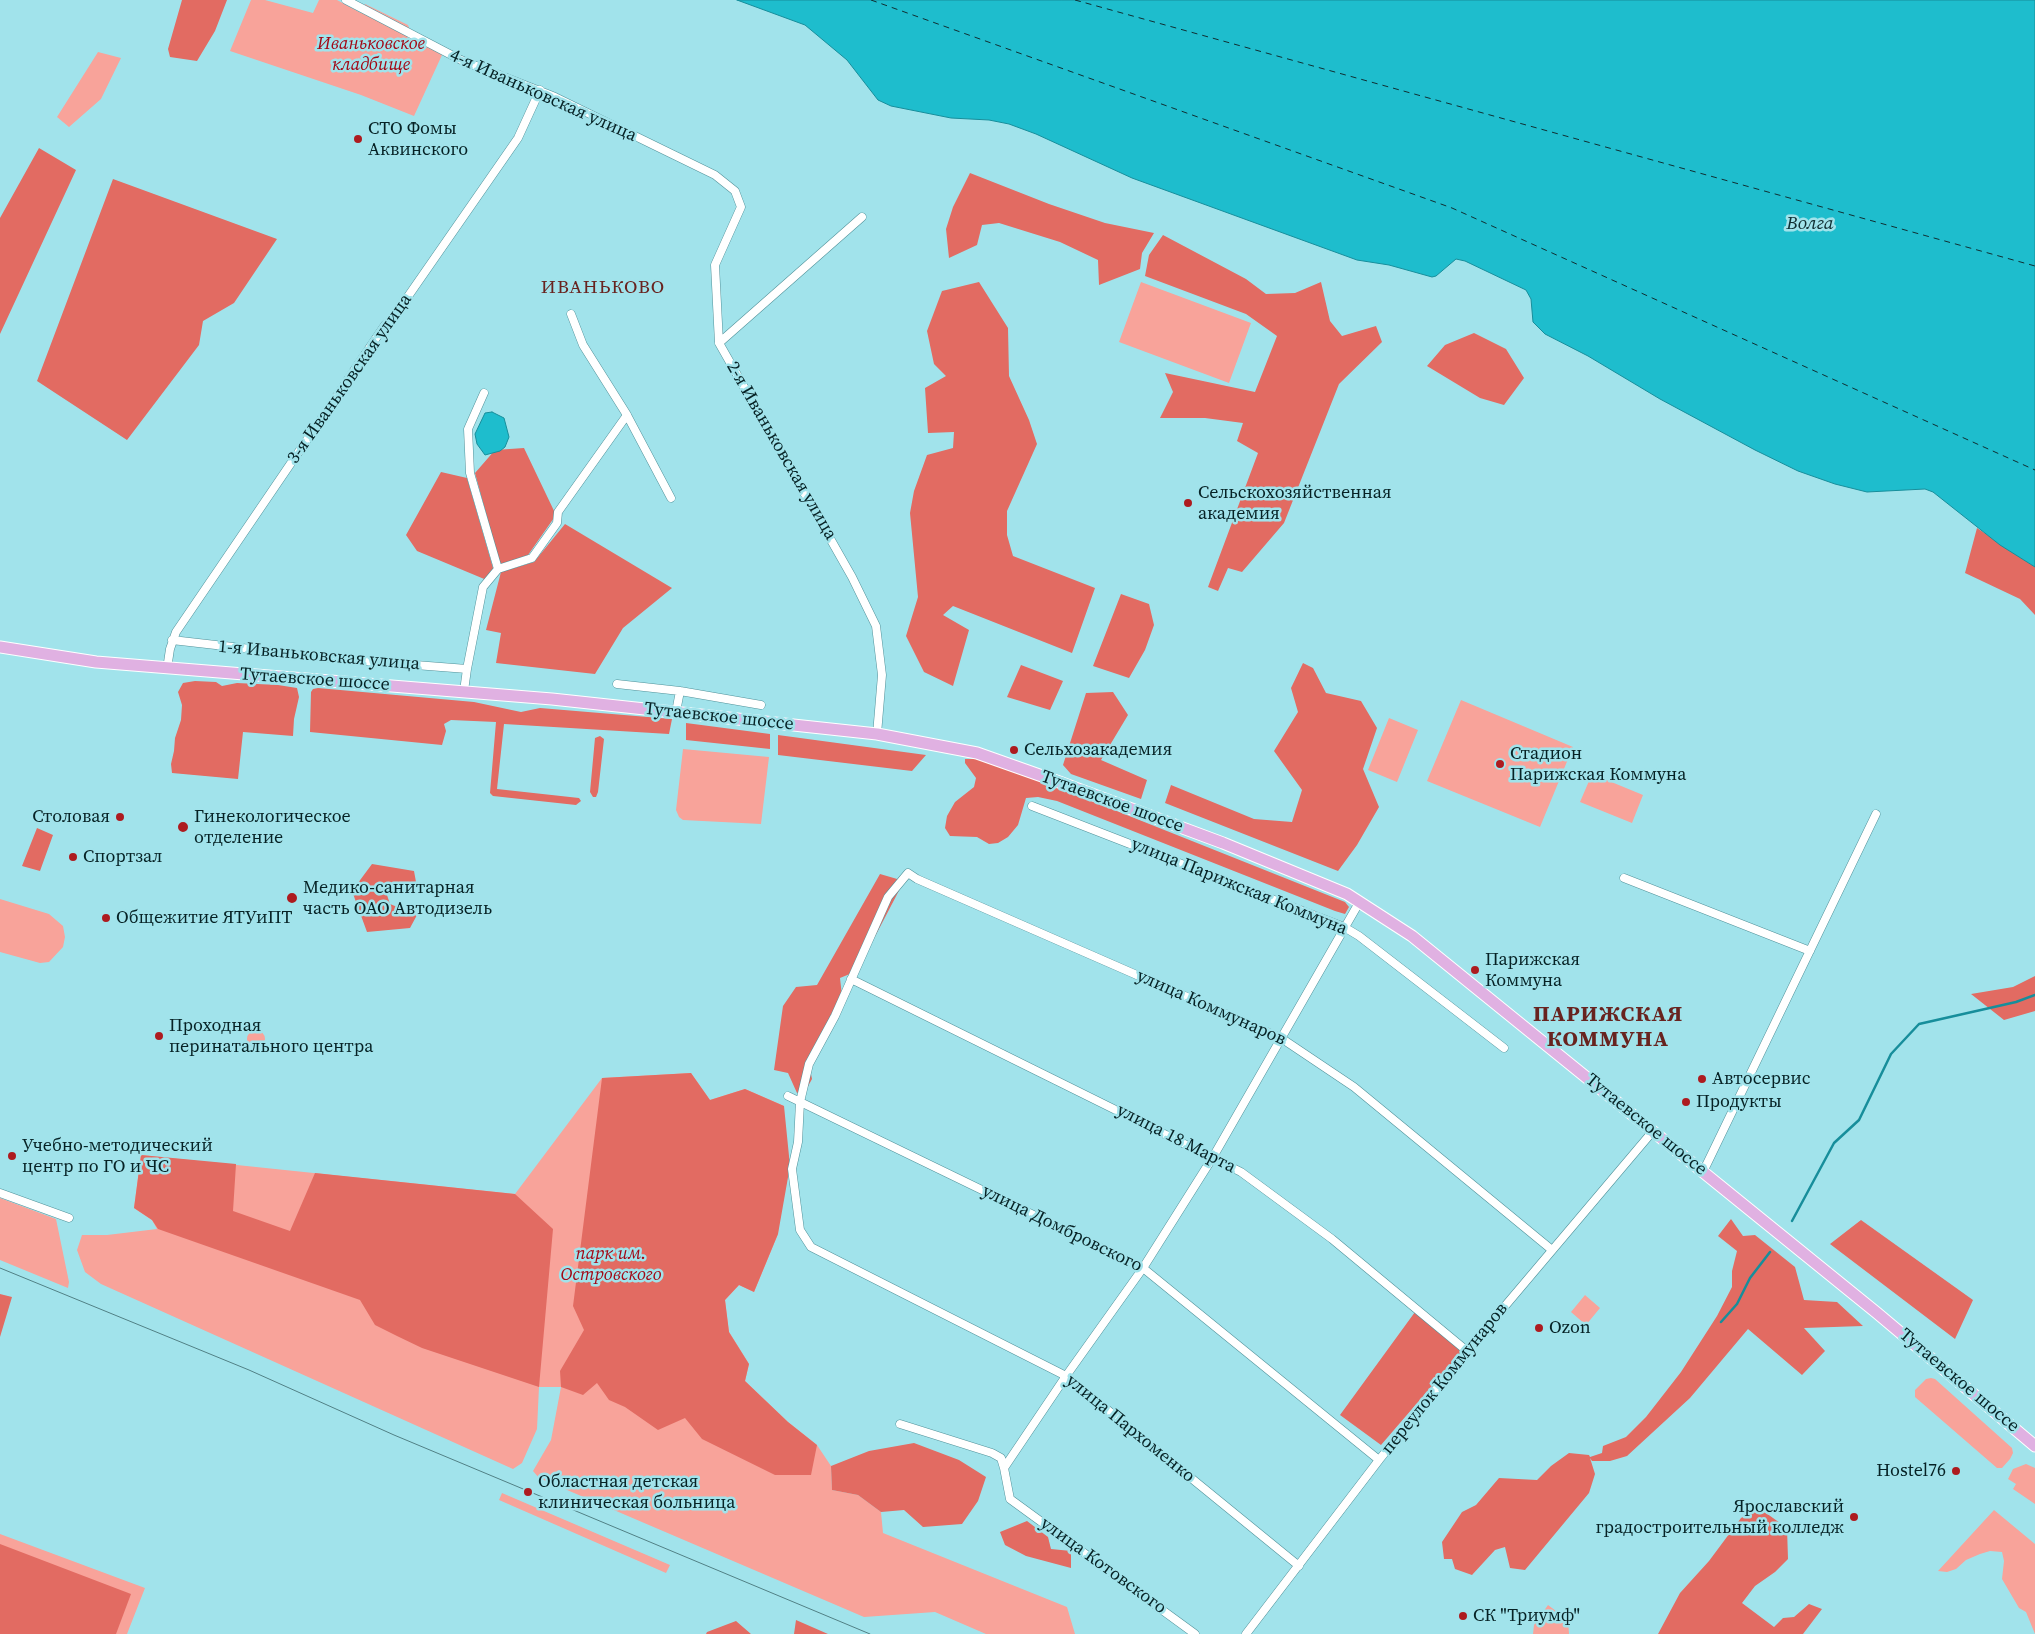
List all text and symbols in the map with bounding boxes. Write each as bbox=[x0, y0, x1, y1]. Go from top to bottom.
park label: Иваньковское кладбище bbox=[317, 33, 425, 76]
street label: 4-я Иваньковская улица bbox=[446, 45, 640, 147]
place label: СТО Фомы Аквинского bbox=[368, 118, 468, 160]
marker: СТО Фомы Аквинского bbox=[352, 133, 364, 145]
water label: Волга bbox=[1786, 213, 1834, 235]
district label: ИВАНЬКОВО bbox=[540, 277, 666, 299]
street label: 3-я Иваньковская улица bbox=[283, 290, 417, 468]
street label: 2-я Иваньковская улица bbox=[721, 358, 841, 544]
place label: Сельскохозяйственная академия bbox=[1198, 482, 1392, 524]
marker: Сельскохозяйственная академия bbox=[1182, 497, 1194, 509]
street label: 1-я Иваньковская улица bbox=[217, 636, 421, 676]
street label: Тутаевское шоссе bbox=[239, 664, 391, 696]
street label: Тутаевское шоссе bbox=[643, 698, 795, 736]
place label: Сельхозакадемия bbox=[1024, 739, 1172, 761]
place label: Стадион Парижская Коммуна bbox=[1510, 743, 1686, 786]
marker: Сельхозакадемия bbox=[1008, 744, 1020, 756]
marker: Стадион Парижская Коммуна bbox=[1494, 758, 1506, 770]
street label: Тутаевское шоссе bbox=[1038, 766, 1186, 838]
place label: Столовая bbox=[32, 806, 110, 828]
place label: Гинекологическое отделение bbox=[194, 806, 351, 849]
marker: Столовая bbox=[114, 811, 126, 823]
marker: Гинекологическое отделение bbox=[176, 820, 190, 834]
street label: улица Парижская Коммуна bbox=[1128, 834, 1350, 940]
place label: Спортзал bbox=[83, 846, 162, 868]
marker: Спортзал bbox=[67, 851, 79, 863]
place label: Медико-санитарная часть ОАО Автодизель bbox=[303, 877, 492, 920]
marker: Медико-санитарная часть ОАО Автодизель bbox=[285, 891, 299, 905]
place label: Общежитие ЯТУиПТ bbox=[116, 907, 292, 929]
marker: Общежитие ЯТУиПТ bbox=[100, 912, 112, 924]
place label: Парижская Коммуна bbox=[1485, 949, 1580, 992]
marker: Парижская Коммуна bbox=[1469, 964, 1481, 976]
street label: улица Коммунаров bbox=[1133, 965, 1289, 1051]
district label: ПАРИЖСКАЯ КОММУНА bbox=[1532, 1002, 1684, 1054]
place label: Проходная перинатального центра bbox=[169, 1015, 373, 1058]
marker: Проходная перинатального центра bbox=[153, 1030, 165, 1042]
place label: Автосервис bbox=[1712, 1068, 1810, 1090]
street label: Тутаевское шоссе bbox=[1581, 1069, 1711, 1181]
marker: Автосервис bbox=[1696, 1073, 1708, 1085]
place label: Продукты bbox=[1696, 1091, 1782, 1113]
marker: Продукты bbox=[1680, 1096, 1692, 1108]
street label: улица 18 Марта bbox=[1113, 1100, 1239, 1178]
place label: Учебно-методический центр по ГО и ЧС bbox=[22, 1135, 213, 1178]
marker: Учебно-методический центр по ГО и ЧС bbox=[6, 1150, 18, 1162]
street label: улица Домбровского bbox=[978, 1181, 1146, 1277]
park label: парк им. Островского bbox=[561, 1243, 661, 1286]
street label: переулок Коммунаров bbox=[1377, 1299, 1513, 1459]
place label: Ozon bbox=[1549, 1317, 1591, 1339]
marker: Ozon bbox=[1533, 1322, 1545, 1334]
street label: Тутаевское шоссе bbox=[1895, 1325, 2023, 1437]
street label: улица Пархоменко bbox=[1061, 1370, 1199, 1488]
place label: Hostel76 bbox=[1876, 1460, 1946, 1482]
marker: Hostel76 bbox=[1950, 1465, 1962, 1477]
place label: Областная детская клиническая больница bbox=[538, 1471, 735, 1514]
marker: Областная детская клиническая больница bbox=[522, 1486, 534, 1498]
place label: Ярославский градостроительный колледж bbox=[1595, 1496, 1844, 1538]
marker: Ярославский градостроительный колледж bbox=[1848, 1511, 1860, 1523]
street label: улица Котовского bbox=[1036, 1513, 1170, 1619]
place label: СК "Триумф" bbox=[1473, 1605, 1580, 1627]
marker: СК "Триумф" bbox=[1457, 1610, 1469, 1622]

